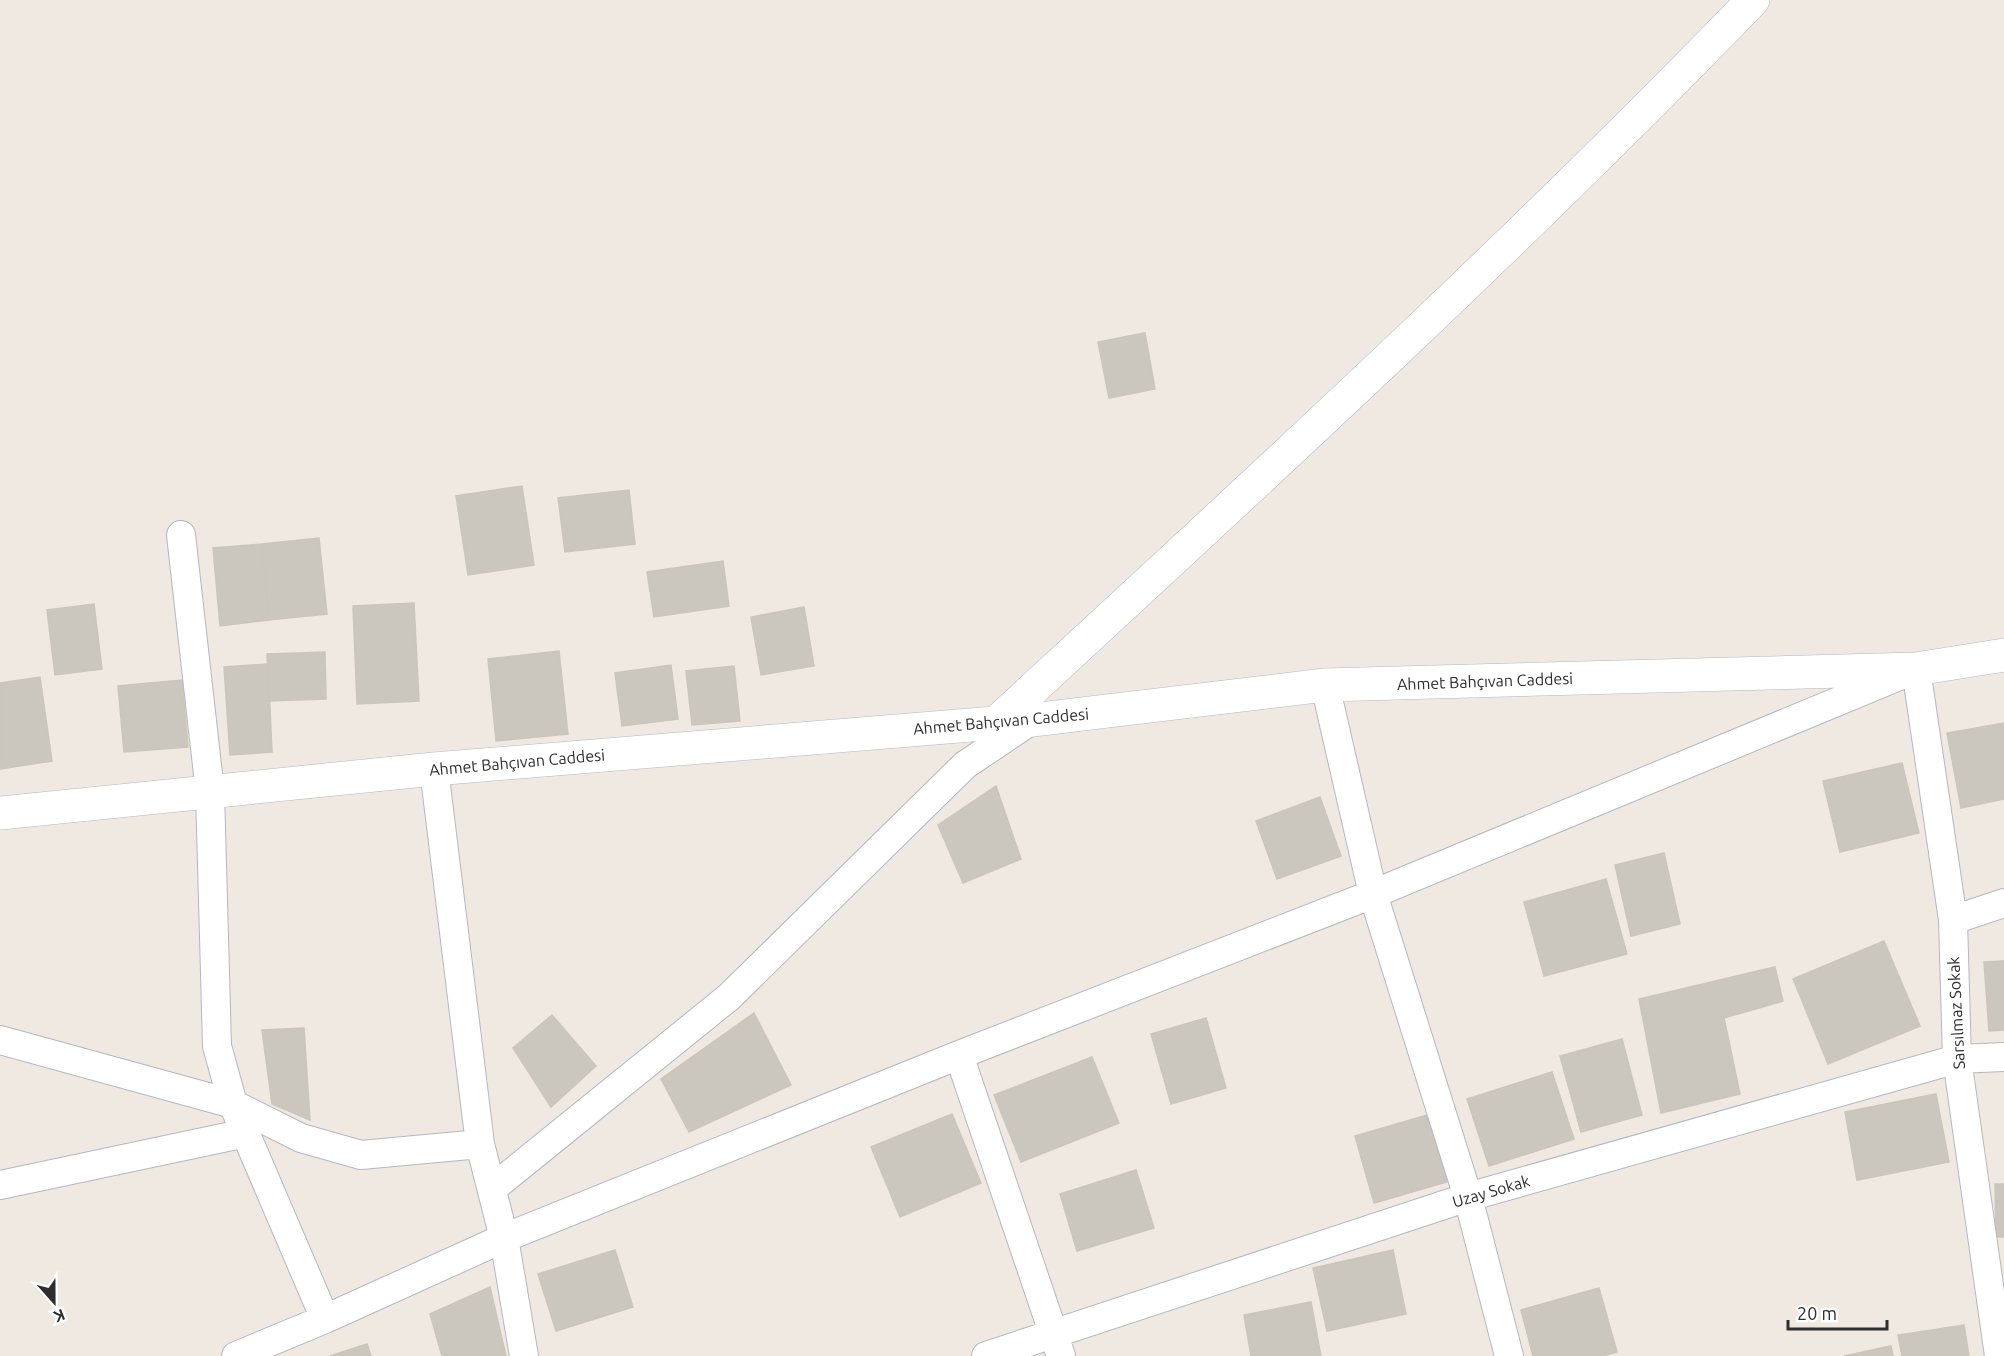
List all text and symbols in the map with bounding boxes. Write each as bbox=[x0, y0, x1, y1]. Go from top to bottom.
street label: Ahmet Bahçıvan Caddesi bbox=[1397, 669, 1573, 693]
street label: Ahmet Bahçıvan Caddesi bbox=[912, 704, 1090, 738]
street label: Ahmet Bahçıvan Caddesi bbox=[428, 745, 606, 779]
street label: Sarsılmaz Sokak bbox=[1944, 956, 1968, 1070]
street label: Uzay Sokak bbox=[1450, 1171, 1532, 1211]
north arrow bbox=[24, 1272, 84, 1332]
scale bar bbox=[1788, 1293, 1887, 1331]
text: 20 m bbox=[1797, 1303, 1837, 1323]
text: K bbox=[51, 1306, 68, 1326]

